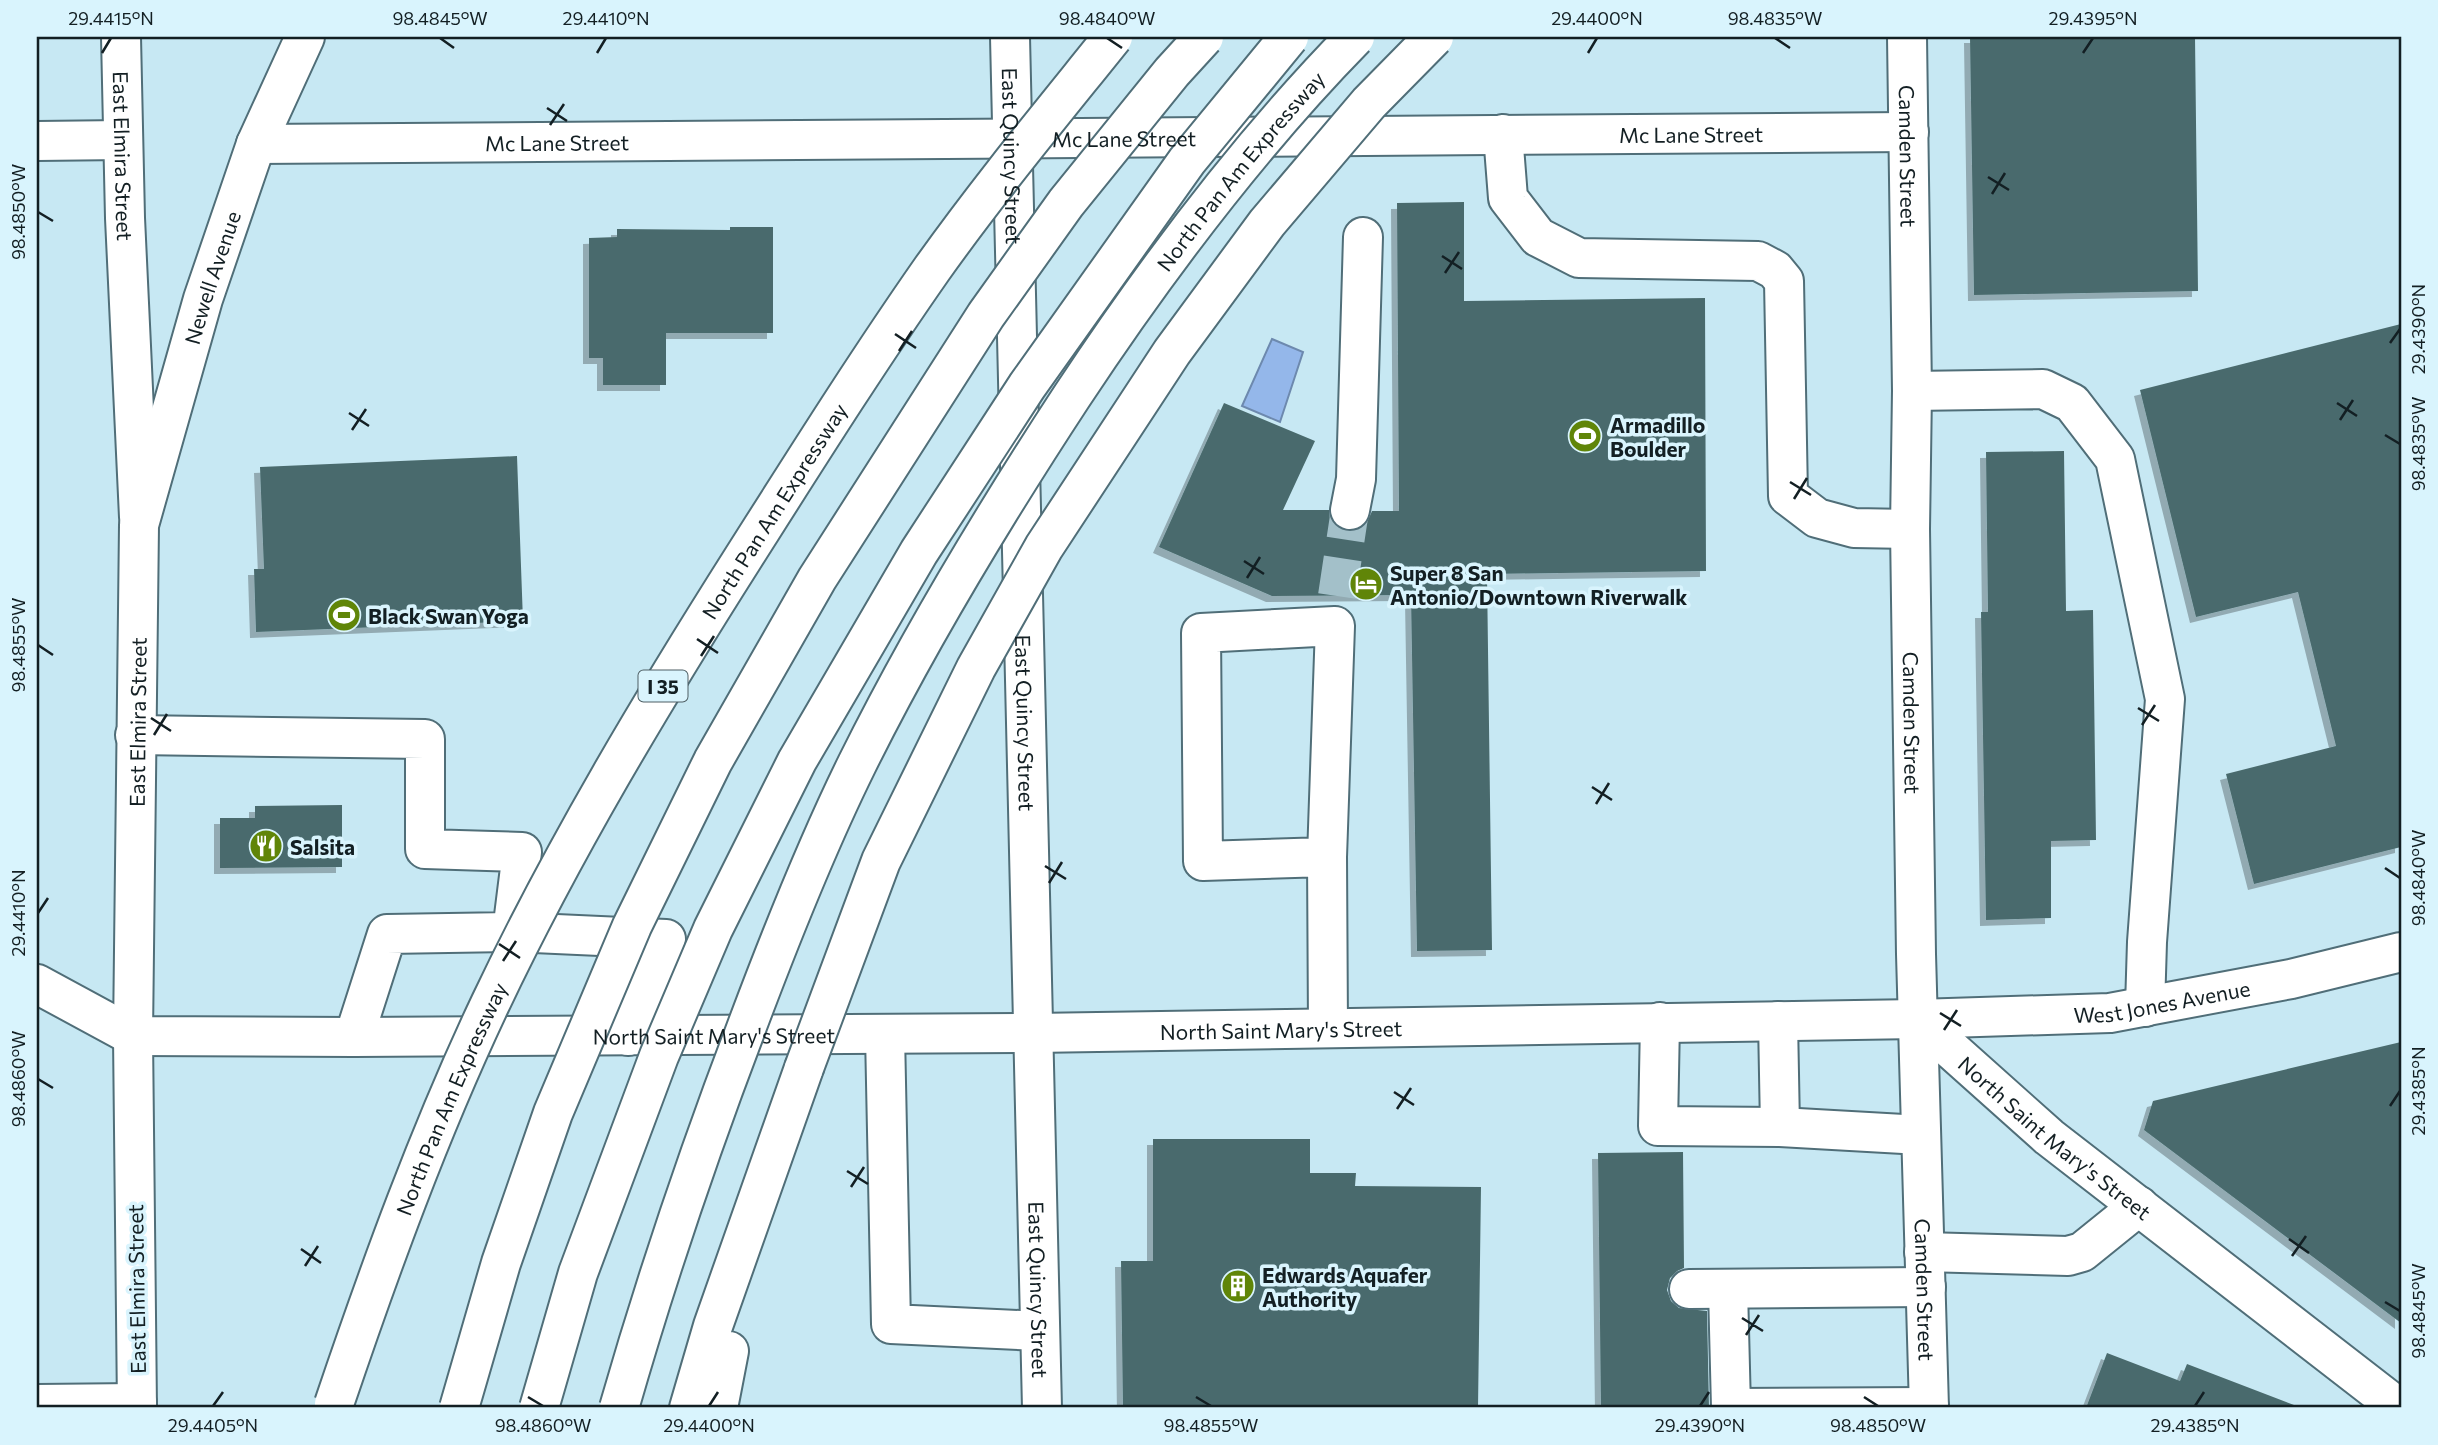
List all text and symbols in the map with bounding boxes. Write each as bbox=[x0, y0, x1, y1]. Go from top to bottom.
text: 29.4415°N bbox=[68, 7, 154, 29]
text: 98.4845°W bbox=[392, 7, 488, 29]
text: 29.4410°N bbox=[562, 7, 650, 29]
text: 98.4840°W bbox=[1059, 7, 1155, 29]
text: 29.4400°N bbox=[1551, 7, 1643, 29]
text: 98.4835°W bbox=[1728, 7, 1822, 29]
text: 29.4395°N bbox=[2049, 7, 2137, 29]
street label: North Pan Am Expressway bbox=[1151, 65, 1329, 275]
street label: East Quincy Street bbox=[998, 67, 1027, 245]
street label: East Elmira Street bbox=[109, 71, 139, 241]
street label: Camden Street bbox=[1895, 85, 1922, 227]
street label: Mc Lane Street bbox=[1619, 121, 1763, 147]
street label: Mc Lane Street bbox=[1052, 125, 1196, 151]
street label: Mc Lane Street bbox=[485, 129, 629, 155]
text: 98.4850°W bbox=[7, 164, 29, 260]
street label: Newell Avenue bbox=[178, 207, 245, 347]
text: 29.4390°N bbox=[2407, 284, 2429, 374]
text: 98.4835°W bbox=[2407, 397, 2429, 491]
street label: North Pan Am Expressway bbox=[696, 398, 851, 623]
place label: Armadillo Boulder bbox=[1610, 412, 1705, 461]
sports icon: Armadillo Boulder bbox=[1566, 417, 1604, 455]
place label: Super 8 San Antonio/Downtown Riverwalk bbox=[1390, 560, 1687, 609]
hotel icon: Super 8 San Antonio/Downtown Riverwalk bbox=[1347, 565, 1385, 603]
sports icon: Black Swan Yoga bbox=[325, 596, 363, 634]
text: 98.4855°W bbox=[7, 598, 29, 692]
place label: Black Swan Yoga bbox=[368, 603, 529, 628]
street label: East Quincy Street bbox=[1011, 634, 1041, 811]
street label: East Elmira Street bbox=[123, 637, 150, 807]
street label: Camden Street bbox=[1899, 652, 1926, 794]
road number: I 35 bbox=[638, 670, 688, 702]
restaurant icon: Salsita bbox=[247, 827, 285, 865]
text: 98.4840°W bbox=[2407, 830, 2429, 926]
place label: Salsita bbox=[290, 834, 355, 859]
text: 29.4410°N bbox=[7, 869, 29, 957]
street label: West Jones Avenue bbox=[2073, 974, 2252, 1027]
street label: North Pan Am Expressway bbox=[390, 978, 511, 1219]
street label: North Saint Mary's Street bbox=[1160, 1015, 1402, 1044]
street label: North Saint Mary's Street bbox=[593, 1022, 835, 1048]
text: 98.4860°W bbox=[7, 1031, 29, 1127]
text: 29.4385°N bbox=[2407, 1047, 2429, 1135]
street label: North Saint Mary's Street bbox=[1954, 1050, 2156, 1224]
street label: East Quincy Street bbox=[1025, 1201, 1054, 1378]
street label: East Elmira Street bbox=[122, 1204, 150, 1374]
street label: Camden Street bbox=[1911, 1218, 1940, 1361]
place label: Edwards Aquafer Authority bbox=[1262, 1262, 1428, 1311]
text: 98.4845°W bbox=[2407, 1263, 2429, 1359]
building icon: Edwards Aquafer Authority bbox=[1219, 1267, 1257, 1305]
text: 29.4405°N bbox=[168, 1414, 258, 1436]
text: 98.4860°W bbox=[495, 1414, 591, 1436]
text: 29.4400°N bbox=[663, 1414, 755, 1436]
text: 98.4855°W bbox=[1164, 1414, 1258, 1436]
text: 29.4390°N bbox=[1655, 1414, 1745, 1436]
text: 98.4850°W bbox=[1830, 1414, 1926, 1436]
text: 29.4385°N bbox=[2151, 1414, 2239, 1436]

